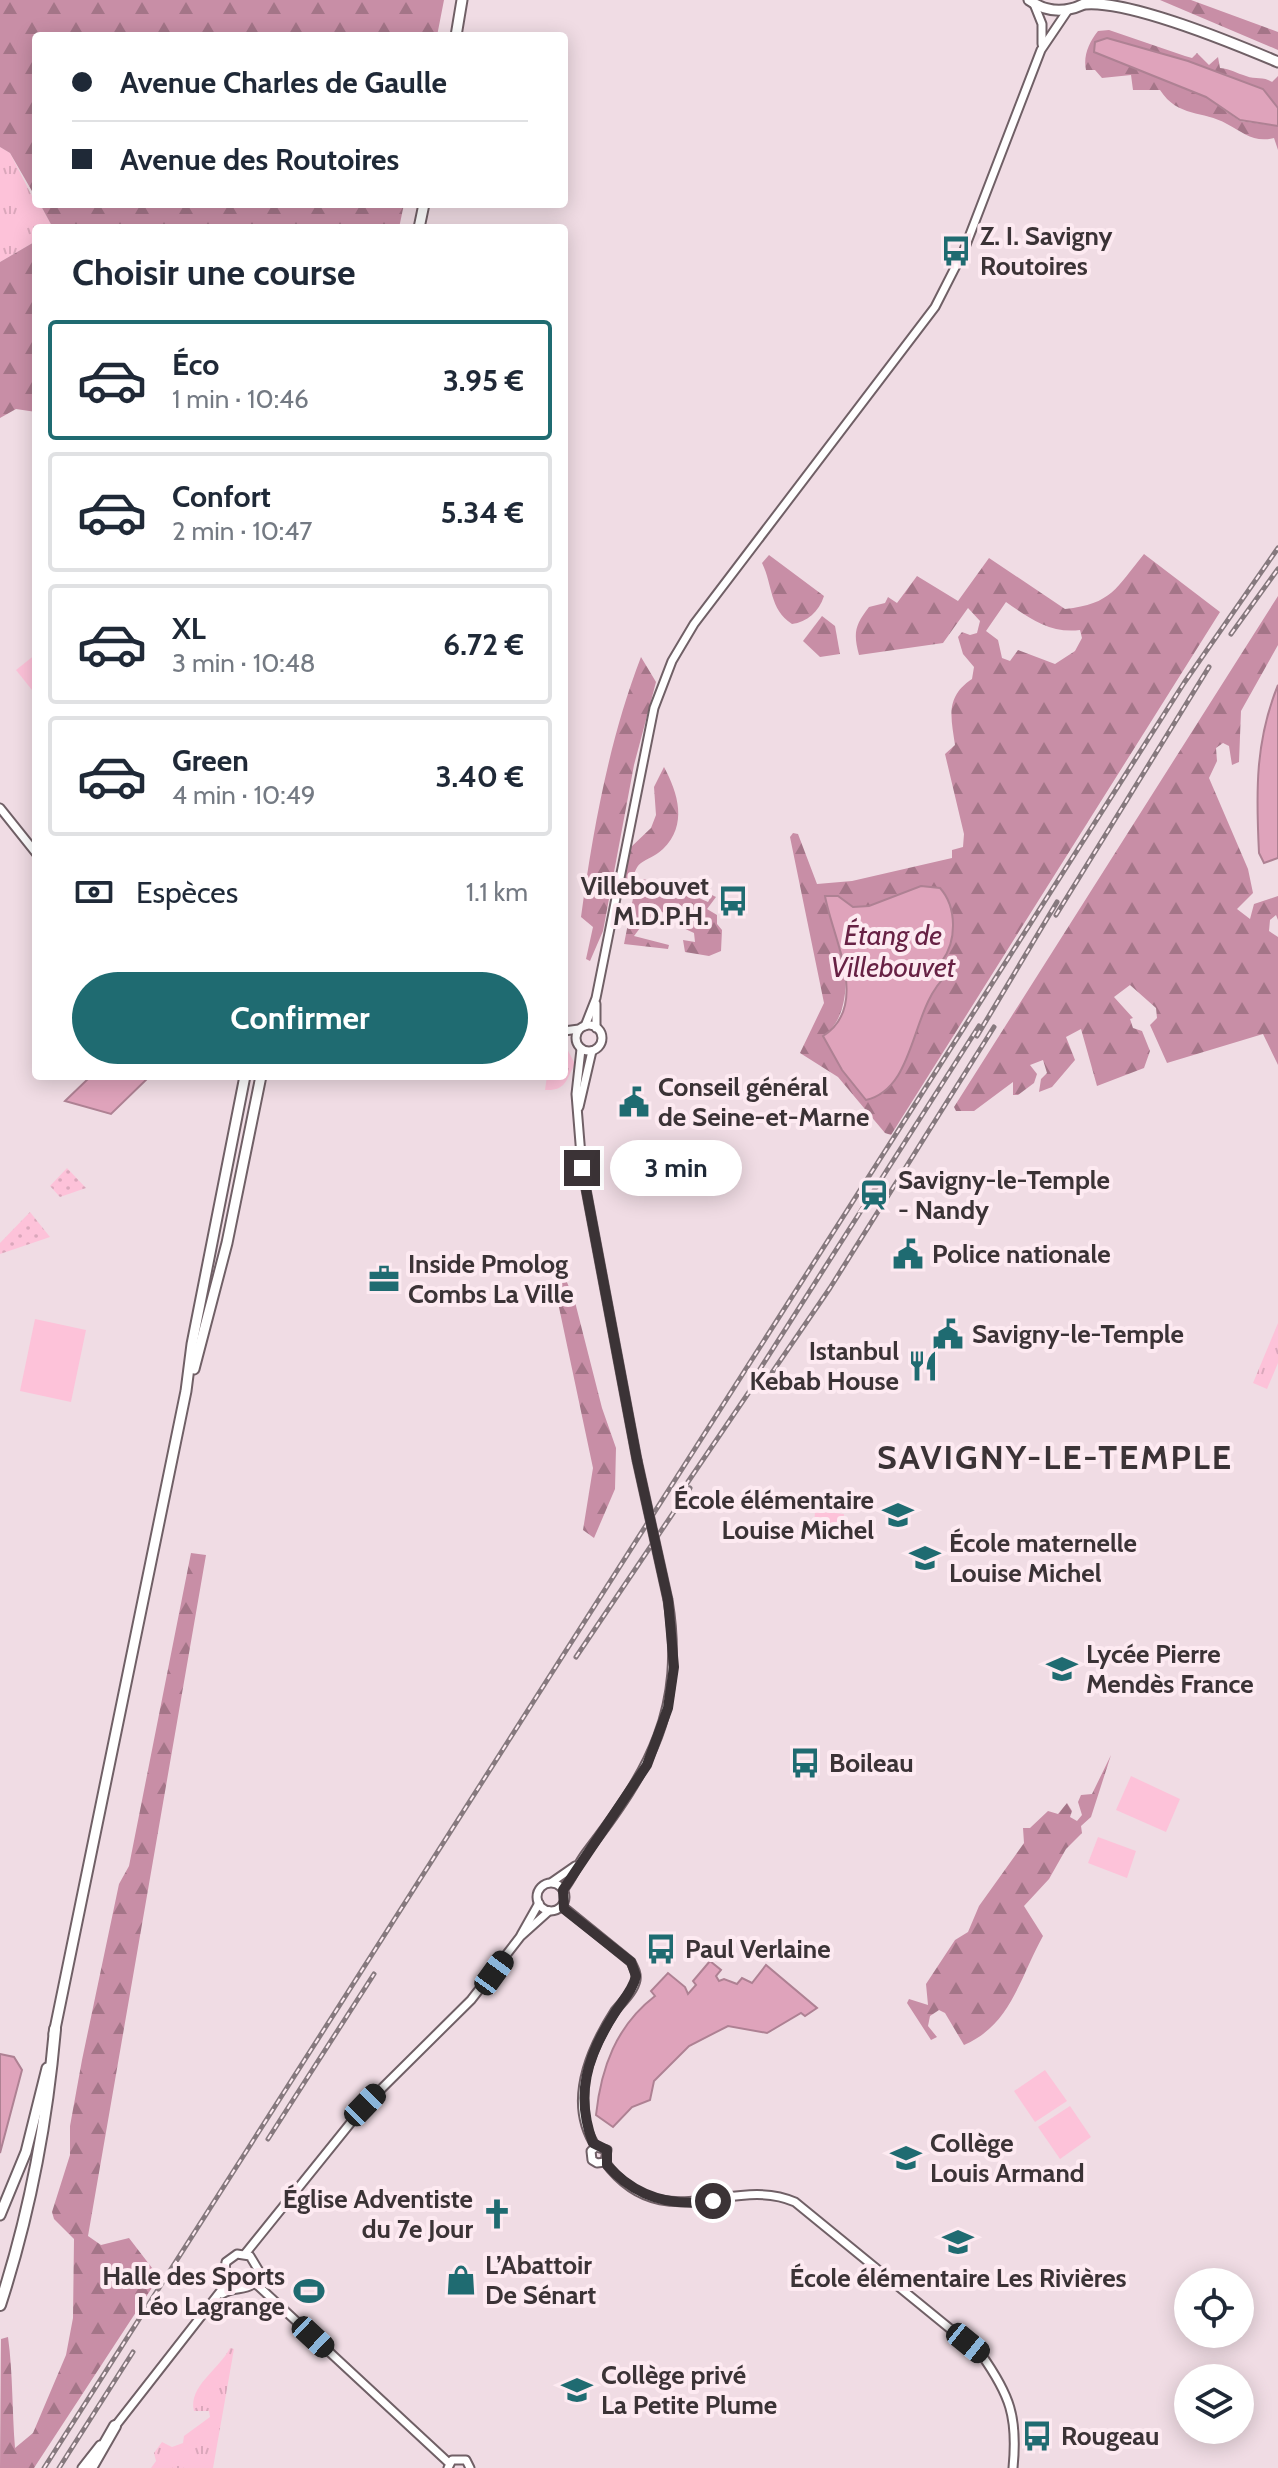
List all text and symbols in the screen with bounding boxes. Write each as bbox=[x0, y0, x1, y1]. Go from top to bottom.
text: Avenue Charles de Gaulle bbox=[120, 64, 447, 101]
text: Avenue des Routoires bbox=[120, 141, 399, 178]
place label: Z. I. Savigny Routoires bbox=[980, 220, 1112, 282]
bus stop icon: Z. I. Savigny Routoires bbox=[939, 234, 973, 268]
text: Choisir une course bbox=[72, 250, 355, 294]
icon: car bbox=[76, 344, 148, 416]
text: Éco bbox=[172, 346, 219, 383]
text: 3.95 € bbox=[443, 362, 524, 399]
text: 1 min · 10:46 bbox=[172, 383, 309, 415]
icon: car bbox=[76, 476, 148, 548]
text: Confort bbox=[172, 478, 271, 515]
text: 5.34 € bbox=[440, 494, 524, 531]
text: 2 min · 10:47 bbox=[172, 515, 312, 547]
icon: car bbox=[76, 608, 148, 680]
text: XL bbox=[172, 610, 206, 647]
text: 6.72 € bbox=[443, 626, 524, 663]
text: 3 min · 10:48 bbox=[172, 647, 315, 679]
icon: car bbox=[76, 740, 148, 812]
text: Green bbox=[172, 742, 249, 779]
text: 3.40 € bbox=[435, 758, 524, 795]
text: 4 min · 10:49 bbox=[172, 779, 315, 811]
icon: cash bbox=[72, 870, 116, 914]
place label: Villebouvet M.D.P.H. bbox=[581, 870, 709, 932]
text: Espèces bbox=[136, 874, 238, 911]
text: 1.1 km bbox=[466, 876, 528, 908]
bus stop icon: Villebouvet M.D.P.H. bbox=[716, 884, 750, 918]
water label: Étang de Villebouvet bbox=[831, 917, 956, 984]
button: Confirmer bbox=[72, 972, 528, 1064]
place label: Conseil général de Seine-et-Marne bbox=[658, 1071, 869, 1133]
public building icon: Conseil général de Seine-et-Marne bbox=[617, 1085, 651, 1119]
callout: 3 min bbox=[610, 1140, 742, 1196]
route end bbox=[564, 1150, 600, 1186]
text: 3 min bbox=[644, 1152, 708, 1184]
place label: Savigny-le-Temple - Nandy bbox=[898, 1164, 1110, 1226]
station icon: Savigny-le-Temple - Nandy bbox=[857, 1178, 891, 1212]
public building icon: Police nationale bbox=[891, 1237, 925, 1271]
place label: Police nationale bbox=[932, 1238, 1111, 1270]
place label: Inside Pmolog Combs La Ville bbox=[408, 1248, 574, 1310]
office icon: Inside Pmolog Combs La Ville bbox=[367, 1262, 401, 1296]
public building icon: Savigny-le-Temple bbox=[931, 1317, 965, 1351]
place label: Savigny-le-Temple bbox=[972, 1318, 1184, 1350]
place label: Istanbul Kebab House bbox=[750, 1335, 899, 1397]
restaurant icon: Istanbul Kebab House bbox=[906, 1349, 940, 1383]
district label: SAVIGNY-LE-TEMPLE bbox=[877, 1436, 1233, 1478]
place label: École élémentaire Louise Michel bbox=[673, 1484, 874, 1546]
school or university icon: École élémentaire Louise Michel bbox=[881, 1498, 915, 1532]
place label: École maternelle Louise Michel bbox=[949, 1527, 1137, 1589]
school or university icon: École maternelle Louise Michel bbox=[908, 1541, 942, 1575]
place label: Lycée Pierre Mendès France bbox=[1086, 1638, 1254, 1700]
school or university icon: Lycée Pierre Mendès France bbox=[1045, 1652, 1079, 1686]
bus stop icon: Boileau bbox=[788, 1746, 822, 1780]
place label: Boileau bbox=[829, 1747, 914, 1779]
bus stop icon: Paul Verlaine bbox=[644, 1932, 678, 1966]
place label: Paul Verlaine bbox=[685, 1933, 831, 1965]
car bbox=[470, 1947, 518, 1999]
car bbox=[340, 2079, 390, 2131]
place label: Collège Louis Armand bbox=[930, 2127, 1085, 2189]
school or university icon: Collège Louis Armand bbox=[889, 2141, 923, 2175]
place label: Église Adventiste du 7e Jour bbox=[283, 2183, 473, 2245]
route start bbox=[695, 2183, 731, 2219]
church icon: Église Adventiste du 7e Jour bbox=[480, 2197, 514, 2231]
school or university icon: École élémentaire Les Rivières bbox=[941, 2225, 975, 2259]
place label: L’Abattoir De Sénart bbox=[485, 2249, 596, 2311]
place label: Halle des Sports Léo Lagrange bbox=[102, 2260, 285, 2322]
place label: École élémentaire Les Rivières bbox=[789, 2262, 1127, 2294]
shop icon: L’Abattoir De Sénart bbox=[444, 2263, 478, 2297]
map controls bbox=[1174, 2268, 1254, 2444]
button: locate bbox=[1174, 2268, 1254, 2348]
sports icon: Halle des Sports Léo Lagrange bbox=[292, 2274, 326, 2308]
car bbox=[287, 2312, 339, 2362]
car bbox=[942, 2319, 994, 2367]
place label: Collège privé La Petite Plume bbox=[601, 2359, 777, 2421]
button: layers bbox=[1174, 2364, 1254, 2444]
school or university icon: Collège privé La Petite Plume bbox=[560, 2373, 594, 2407]
bus stop icon: Rougeau bbox=[1020, 2419, 1054, 2453]
place label: Rougeau bbox=[1061, 2420, 1159, 2452]

